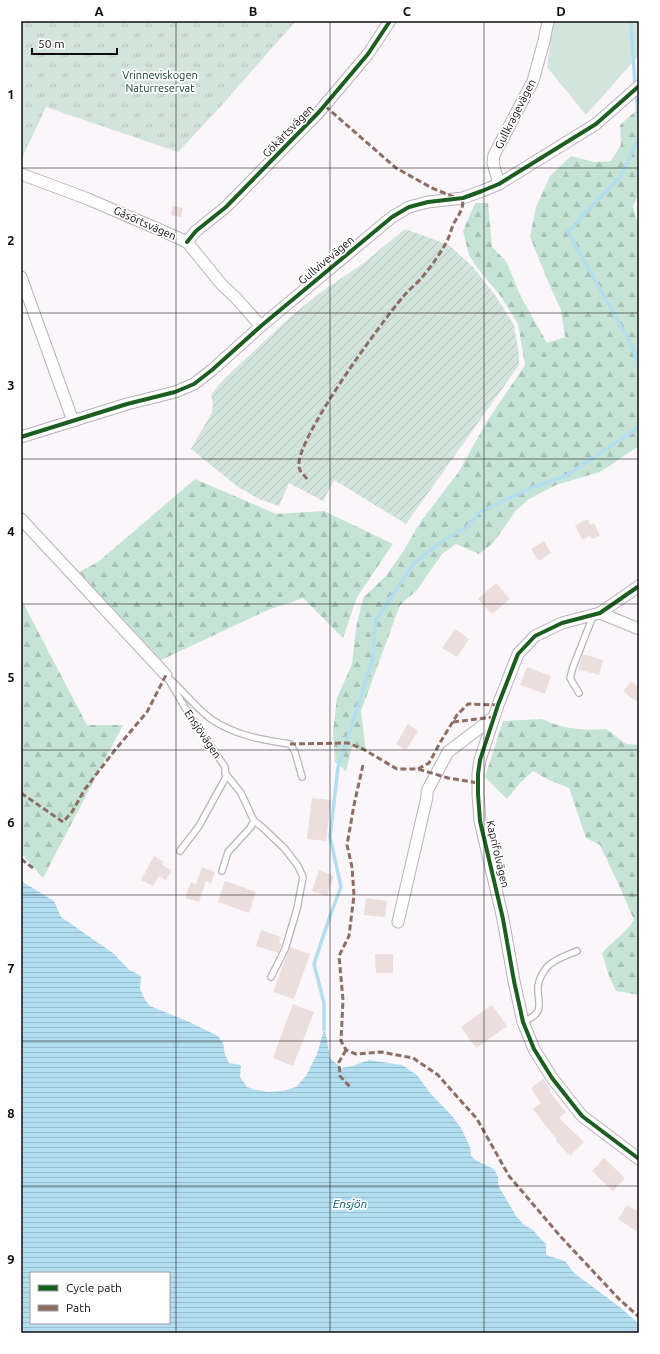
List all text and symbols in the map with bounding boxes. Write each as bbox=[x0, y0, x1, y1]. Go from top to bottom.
text: A bbox=[94, 4, 104, 18]
text: B bbox=[249, 4, 258, 18]
text: C bbox=[403, 4, 412, 18]
text: D bbox=[556, 4, 566, 18]
scale bar bbox=[32, 30, 117, 56]
text: 50 m bbox=[38, 37, 65, 50]
park label: Vrinneviskogen Naturreservat bbox=[122, 69, 198, 94]
street label: Gullkragevägen bbox=[492, 77, 538, 151]
text: 1 bbox=[7, 87, 15, 101]
street label: Gökärtsvägen bbox=[260, 102, 316, 160]
street label: Gåsörtsvägen bbox=[112, 204, 178, 242]
text: 2 bbox=[7, 233, 15, 247]
street label: Gullvivevägen bbox=[296, 233, 356, 287]
text: 3 bbox=[7, 378, 15, 392]
text: 4 bbox=[7, 524, 15, 538]
text: 5 bbox=[7, 670, 15, 684]
street label: Ensjövägen bbox=[182, 707, 224, 761]
text: 6 bbox=[7, 815, 15, 829]
street label: Kaprifolvägen bbox=[484, 819, 512, 889]
text: 7 bbox=[7, 961, 15, 975]
text: 8 bbox=[7, 1106, 15, 1120]
water label: Ensjön bbox=[333, 1197, 367, 1210]
text: 9 bbox=[7, 1252, 15, 1266]
legend bbox=[30, 1272, 170, 1324]
text: Cycle path bbox=[66, 1281, 122, 1294]
text: Path bbox=[66, 1301, 91, 1314]

